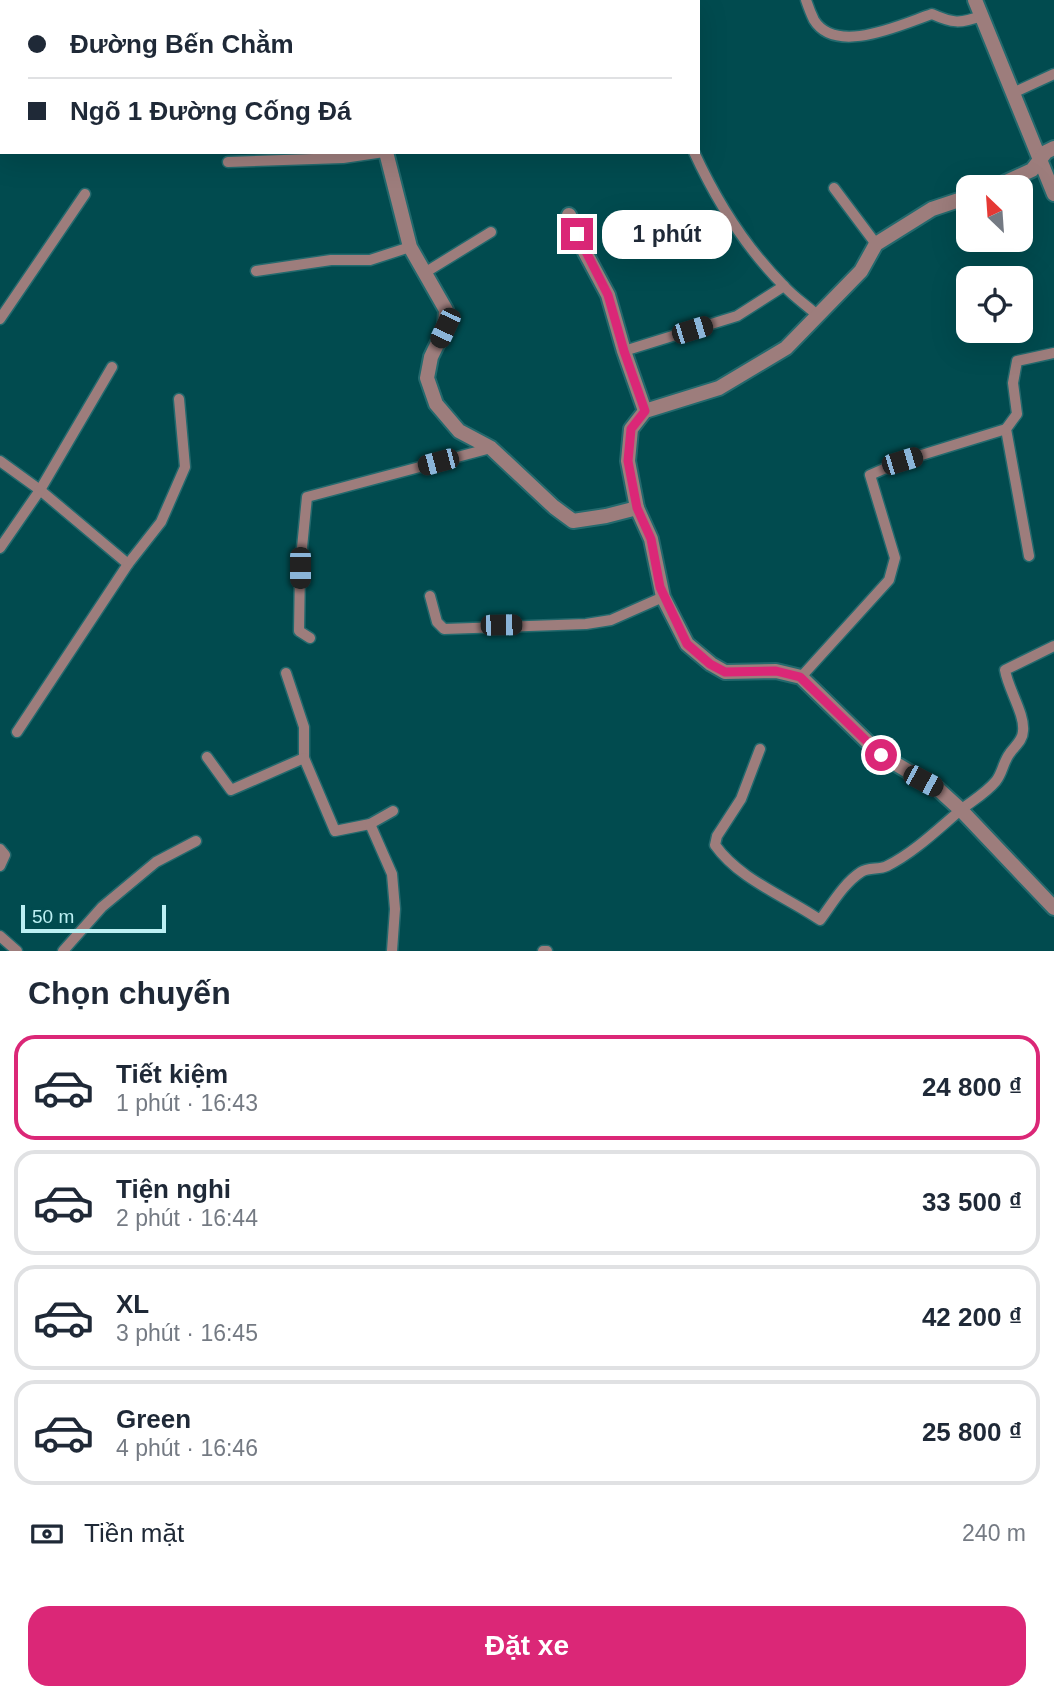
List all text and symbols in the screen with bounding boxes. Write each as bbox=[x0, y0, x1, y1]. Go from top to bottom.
text: Đường Bến Chằm bbox=[70, 29, 294, 59]
text: Ngõ 1 Đường Cống Đá bbox=[70, 96, 351, 126]
north arrow bbox=[956, 175, 1032, 252]
map controls bbox=[956, 175, 1033, 343]
callout: 1 phút bbox=[602, 210, 731, 258]
route end bbox=[561, 218, 593, 250]
text: 1 phút bbox=[633, 221, 702, 247]
button: locate bbox=[956, 266, 1033, 343]
car bbox=[427, 305, 464, 351]
car bbox=[669, 314, 716, 346]
car bbox=[879, 445, 926, 477]
car bbox=[415, 446, 462, 478]
car bbox=[290, 547, 311, 589]
car bbox=[480, 614, 523, 636]
route start bbox=[865, 739, 897, 771]
car bbox=[900, 762, 947, 800]
scale bar bbox=[21, 902, 166, 934]
text: 50 m bbox=[32, 906, 74, 927]
text: Chọn chuyến bbox=[28, 975, 231, 1011]
icon: car bbox=[32, 1056, 95, 1119]
text: Tiết kiệm bbox=[116, 1059, 228, 1089]
text: 24 800 ₫ bbox=[922, 1072, 1022, 1102]
text: 1 phút · 16:43 bbox=[116, 1090, 258, 1116]
icon: car bbox=[32, 1171, 95, 1234]
text: Tiện nghi bbox=[116, 1174, 231, 1204]
text: 33 500 ₫ bbox=[922, 1187, 1022, 1217]
text: 2 phút · 16:44 bbox=[116, 1205, 258, 1231]
icon: car bbox=[32, 1286, 95, 1349]
text: XL bbox=[116, 1289, 149, 1319]
text: 42 200 ₫ bbox=[922, 1302, 1022, 1332]
text: 3 phút · 16:45 bbox=[116, 1320, 258, 1346]
icon: car bbox=[32, 1401, 95, 1464]
text: Green bbox=[116, 1404, 191, 1434]
text: 25 800 ₫ bbox=[922, 1417, 1022, 1447]
text: 4 phút · 16:46 bbox=[116, 1435, 258, 1461]
icon: cash bbox=[28, 1515, 66, 1553]
text: Tiền mặt bbox=[84, 1518, 184, 1548]
text: 240 m bbox=[962, 1520, 1026, 1546]
button: Đặt xe bbox=[28, 1606, 1026, 1686]

